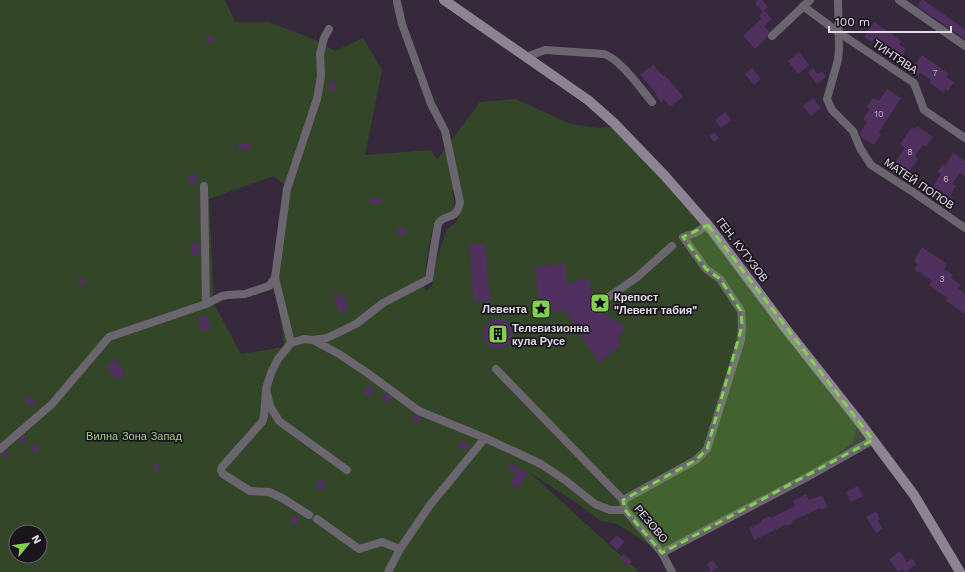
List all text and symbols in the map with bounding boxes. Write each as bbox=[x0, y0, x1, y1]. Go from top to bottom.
scale bar bbox=[829, 8, 951, 34]
text: 100 m bbox=[835, 15, 870, 29]
street label: ТИНТЯВА bbox=[870, 37, 920, 77]
house number: 7 bbox=[932, 68, 938, 78]
house number: 10 bbox=[874, 109, 884, 119]
house number: 8 bbox=[907, 147, 913, 157]
street label: МАТЕЙ ПОПОВ bbox=[882, 156, 956, 212]
house number: 6 bbox=[943, 174, 949, 184]
street label: ГЕН. КУТУЗОВ bbox=[714, 215, 770, 285]
house number: 3 bbox=[939, 274, 945, 284]
place label: Крепост "Левент табия" bbox=[614, 291, 697, 317]
place icon: Крепост "Левент табия" bbox=[589, 292, 611, 314]
place icon: Левента bbox=[530, 298, 552, 320]
place label: Левента bbox=[482, 303, 528, 316]
place label: Телевизионна кула Русе bbox=[512, 322, 590, 348]
building icon: Телевизионна кула Русе bbox=[487, 323, 509, 345]
park label: Вилна Зона Запад bbox=[86, 430, 182, 443]
street label: РЕЗОВО bbox=[632, 503, 671, 546]
north arrow bbox=[8, 524, 48, 564]
text: N bbox=[29, 533, 44, 546]

